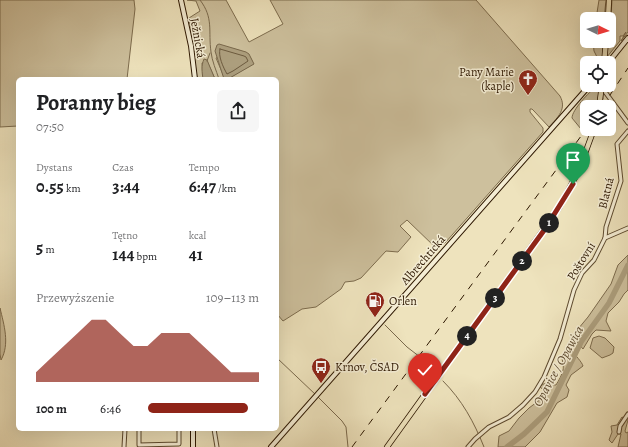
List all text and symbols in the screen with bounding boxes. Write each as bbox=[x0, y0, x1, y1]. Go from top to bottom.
north arrow bbox=[580, 12, 616, 48]
map controls bbox=[580, 12, 616, 136]
street label: Ježnická bbox=[187, 17, 209, 60]
button: locate bbox=[580, 56, 616, 92]
place label: Pany Marie (kaple) bbox=[459, 64, 514, 94]
church icon: Pany Marie (kaple) bbox=[517, 68, 539, 96]
text: Poranny bieg bbox=[36, 88, 156, 118]
button: share bbox=[217, 90, 259, 132]
button: layers bbox=[580, 100, 616, 136]
text: 07:50 bbox=[36, 118, 64, 135]
pin bbox=[556, 143, 590, 184]
icon: arrive bbox=[562, 149, 584, 171]
text: Dystans bbox=[36, 160, 72, 175]
text: Czas bbox=[112, 160, 134, 175]
text: Tempo bbox=[189, 160, 219, 175]
text: 0.55 bbox=[36, 175, 64, 198]
text: 3:44 bbox=[112, 175, 140, 198]
text: 6:47 bbox=[189, 175, 216, 198]
street label: Blatná bbox=[594, 175, 618, 210]
text: km bbox=[64, 181, 81, 196]
text: /km bbox=[216, 181, 236, 196]
pin: 1 bbox=[539, 213, 559, 233]
text: 1 bbox=[547, 215, 551, 230]
text: Tętno bbox=[112, 228, 138, 243]
text: kcal bbox=[189, 228, 206, 243]
street label: Albrechtická bbox=[396, 231, 449, 289]
text: 5 bbox=[36, 236, 43, 259]
street label: Poštovní bbox=[563, 239, 599, 283]
text: m bbox=[43, 242, 55, 257]
text: 144 bbox=[112, 243, 134, 266]
text: 41 bbox=[189, 243, 203, 266]
text: bpm bbox=[134, 249, 157, 264]
pin: 2 bbox=[512, 251, 532, 271]
text: 2 bbox=[519, 253, 525, 268]
pin: 3 bbox=[485, 288, 505, 308]
text: Przewyższenie bbox=[36, 289, 114, 306]
text: 109–113 m bbox=[206, 289, 259, 306]
fuel station icon: Orlen bbox=[364, 290, 386, 318]
text: 3 bbox=[493, 290, 497, 305]
place label: Orlen bbox=[389, 293, 417, 309]
water label: Opavice / Opawica bbox=[529, 323, 587, 409]
pin: 4 bbox=[457, 326, 477, 346]
text: 4 bbox=[464, 328, 470, 343]
pin bbox=[408, 353, 442, 394]
bus stop icon: Krnov, ČSAD bbox=[310, 356, 332, 384]
place label: Krnov, ČSAD bbox=[335, 359, 399, 375]
icon: check bbox=[414, 359, 436, 381]
text: 100 m bbox=[36, 400, 67, 417]
text: 6:46 bbox=[100, 400, 121, 417]

